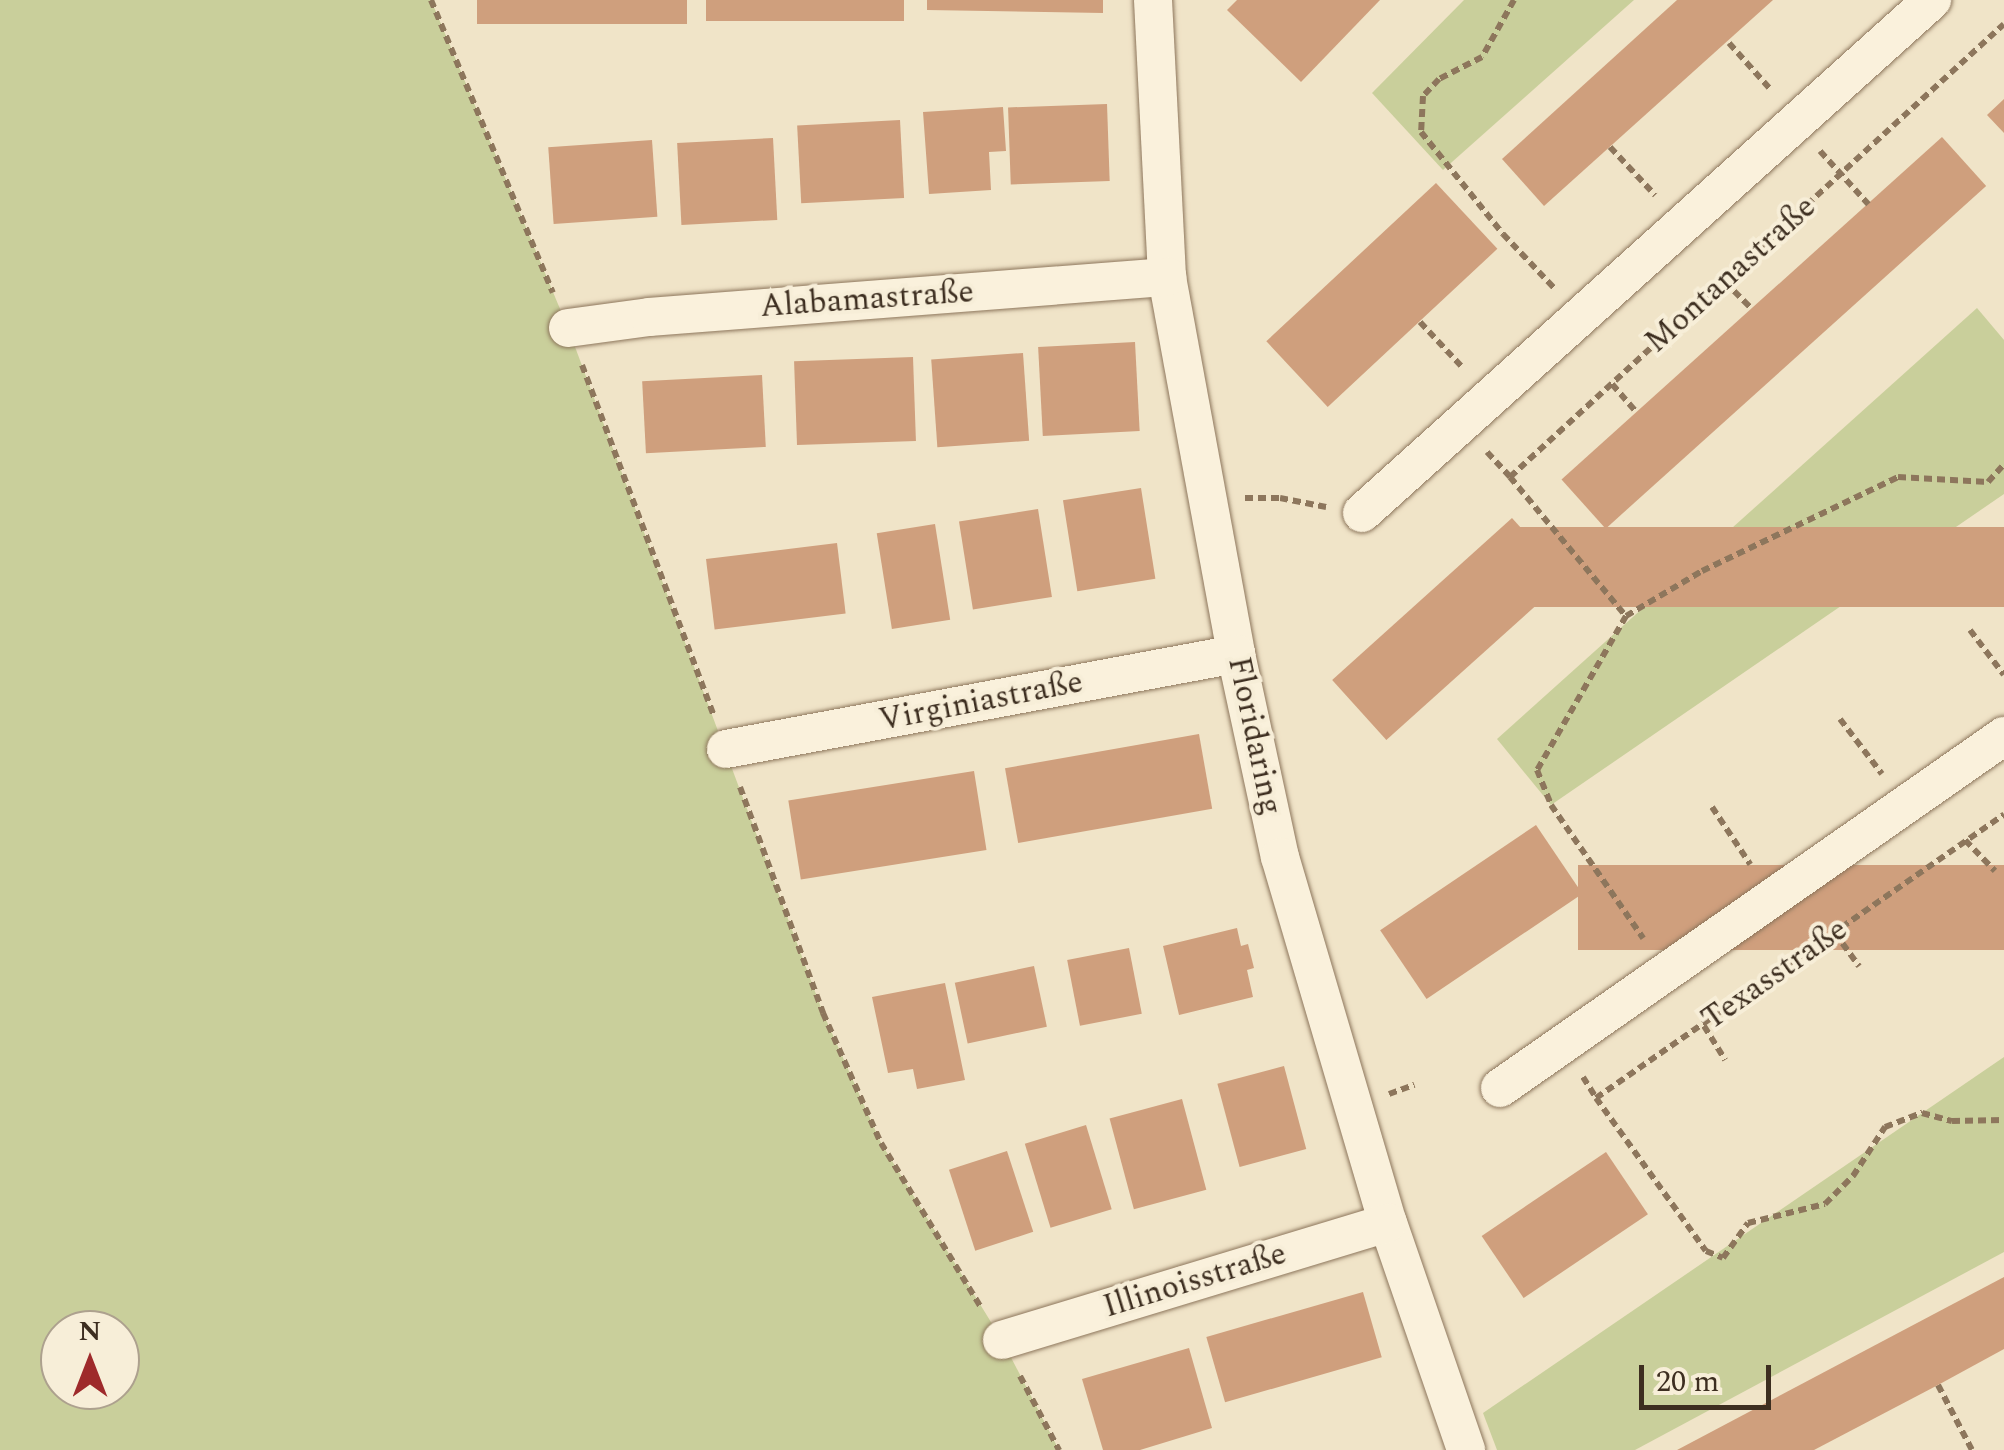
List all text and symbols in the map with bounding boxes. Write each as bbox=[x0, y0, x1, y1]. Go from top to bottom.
street label: Montanastraße bbox=[1638, 188, 1824, 362]
street label: Alabamastraße bbox=[759, 273, 975, 327]
street label: Floridaring bbox=[1219, 653, 1289, 819]
street label: Virginiastraße bbox=[876, 663, 1086, 741]
street label: Texasstraße bbox=[1695, 911, 1855, 1039]
street label: Illinoisstraße bbox=[1099, 1235, 1291, 1327]
north arrow bbox=[40, 1310, 140, 1410]
text: N bbox=[79, 1310, 101, 1353]
scale bar bbox=[1644, 1345, 1776, 1407]
text: 20 m bbox=[1656, 1359, 1719, 1405]

